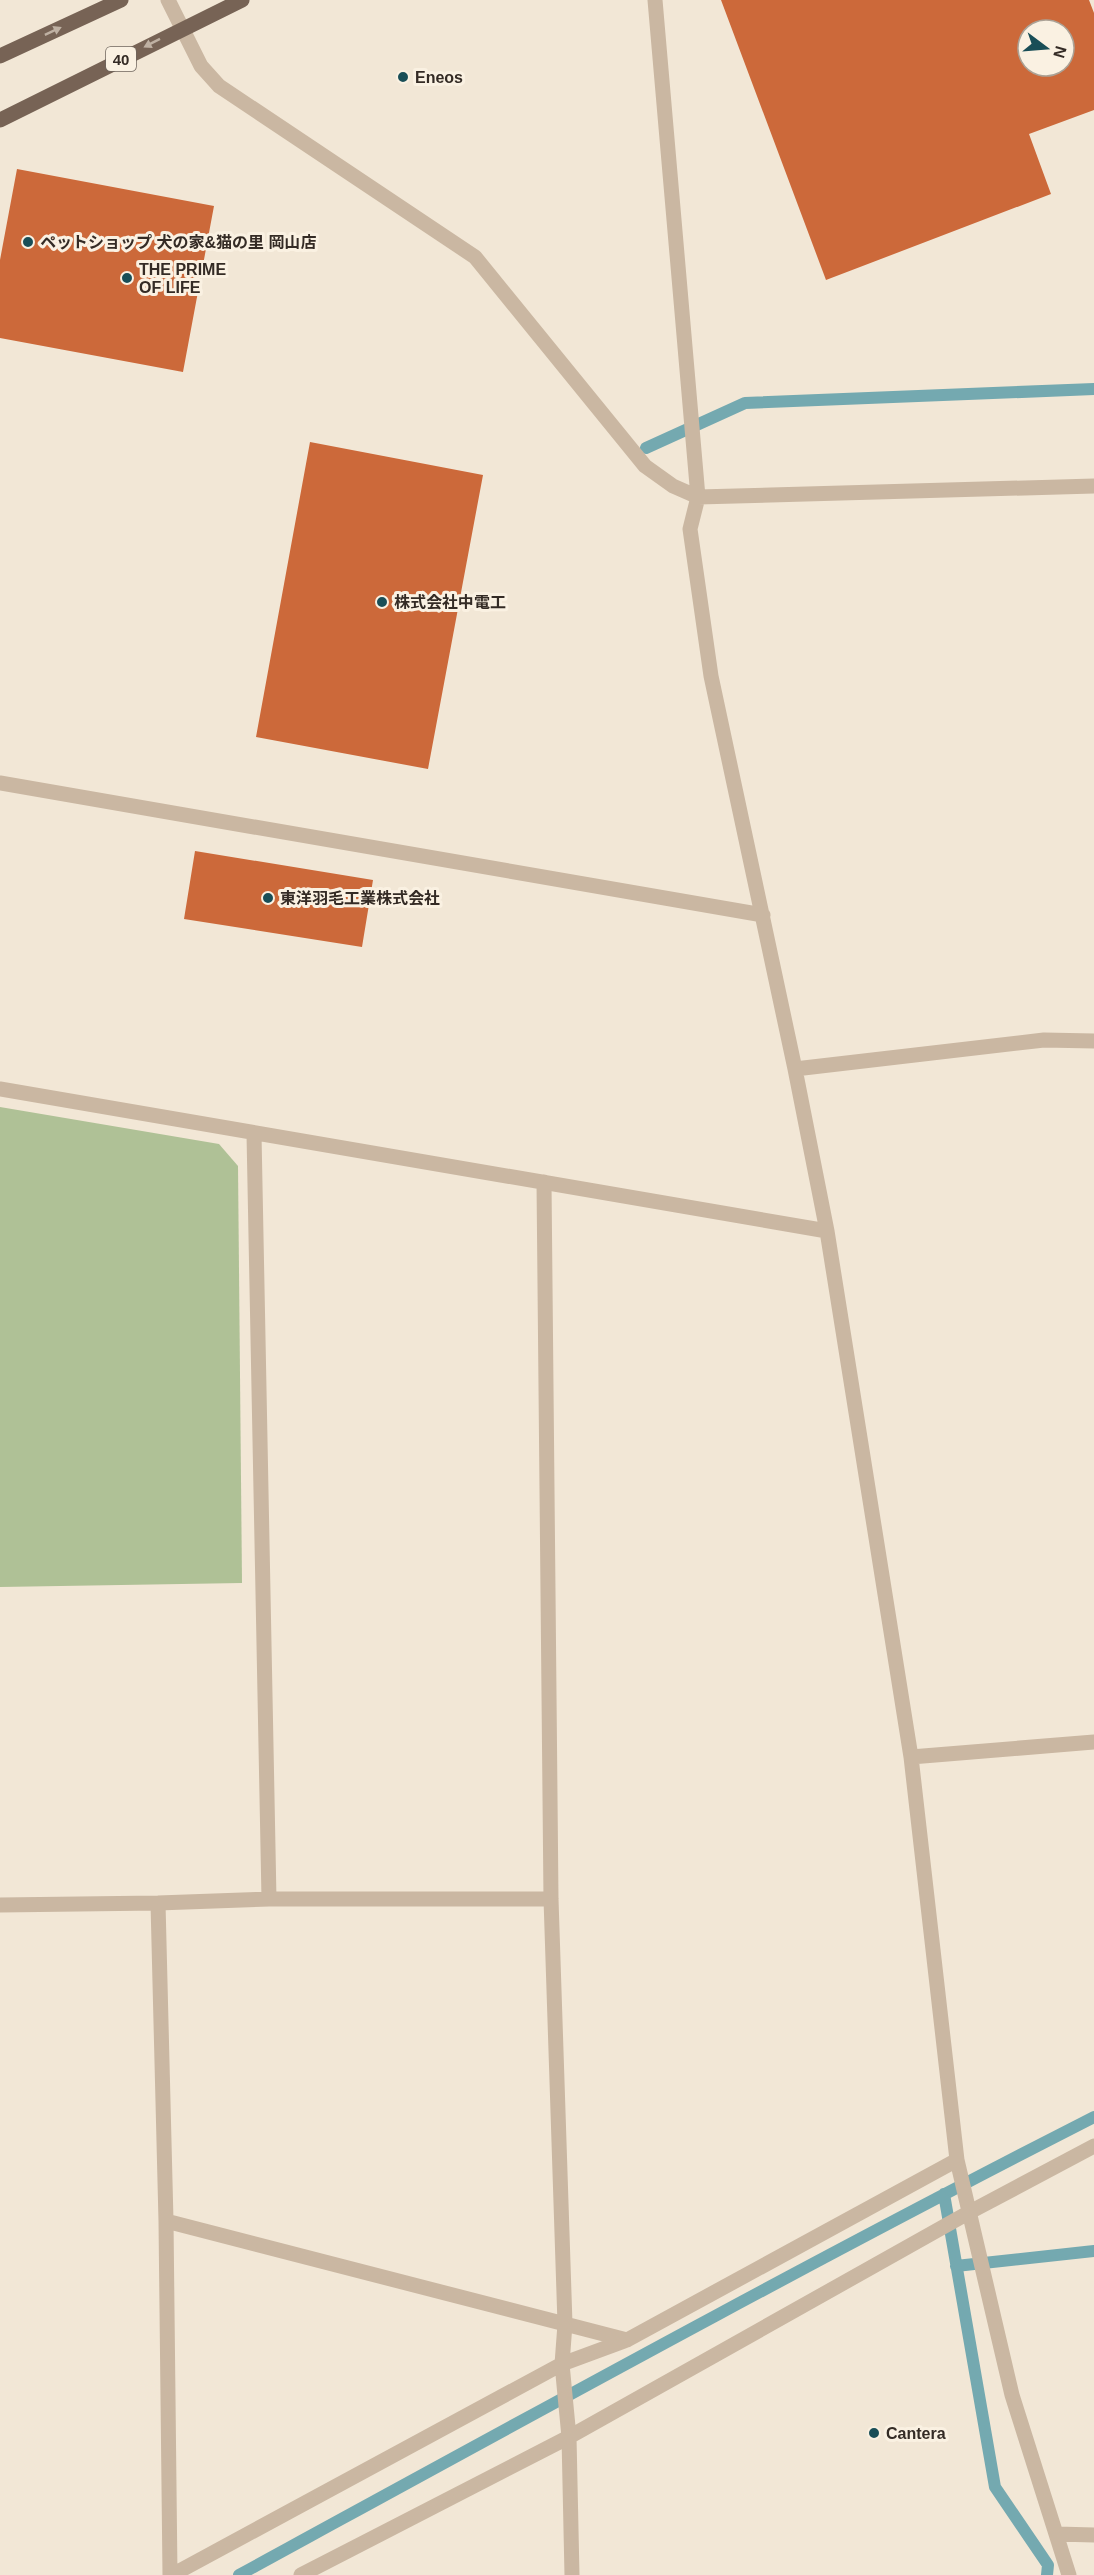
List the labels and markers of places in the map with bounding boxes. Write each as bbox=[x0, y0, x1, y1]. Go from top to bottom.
place label: Eneos bbox=[415, 69, 463, 86]
marker: Eneos bbox=[396, 70, 410, 84]
place label: ペットショップ 犬の家&猫の里 岡山店 bbox=[40, 234, 316, 251]
marker: ペットショップ 犬の家&猫の里 岡山店 bbox=[21, 235, 35, 249]
place label: THE PRIME OF LIFE bbox=[139, 261, 226, 296]
marker: THE PRIME OF LIFE bbox=[120, 271, 134, 285]
place label: 株式会社中電工 bbox=[394, 593, 506, 611]
marker: 株式会社中電工 bbox=[375, 595, 389, 609]
place label: 東洋羽毛工業株式会社 bbox=[280, 889, 440, 907]
marker: 東洋羽毛工業株式会社 bbox=[261, 891, 275, 905]
place label: Cantera bbox=[886, 2425, 946, 2442]
marker: Cantera bbox=[867, 2426, 881, 2440]

